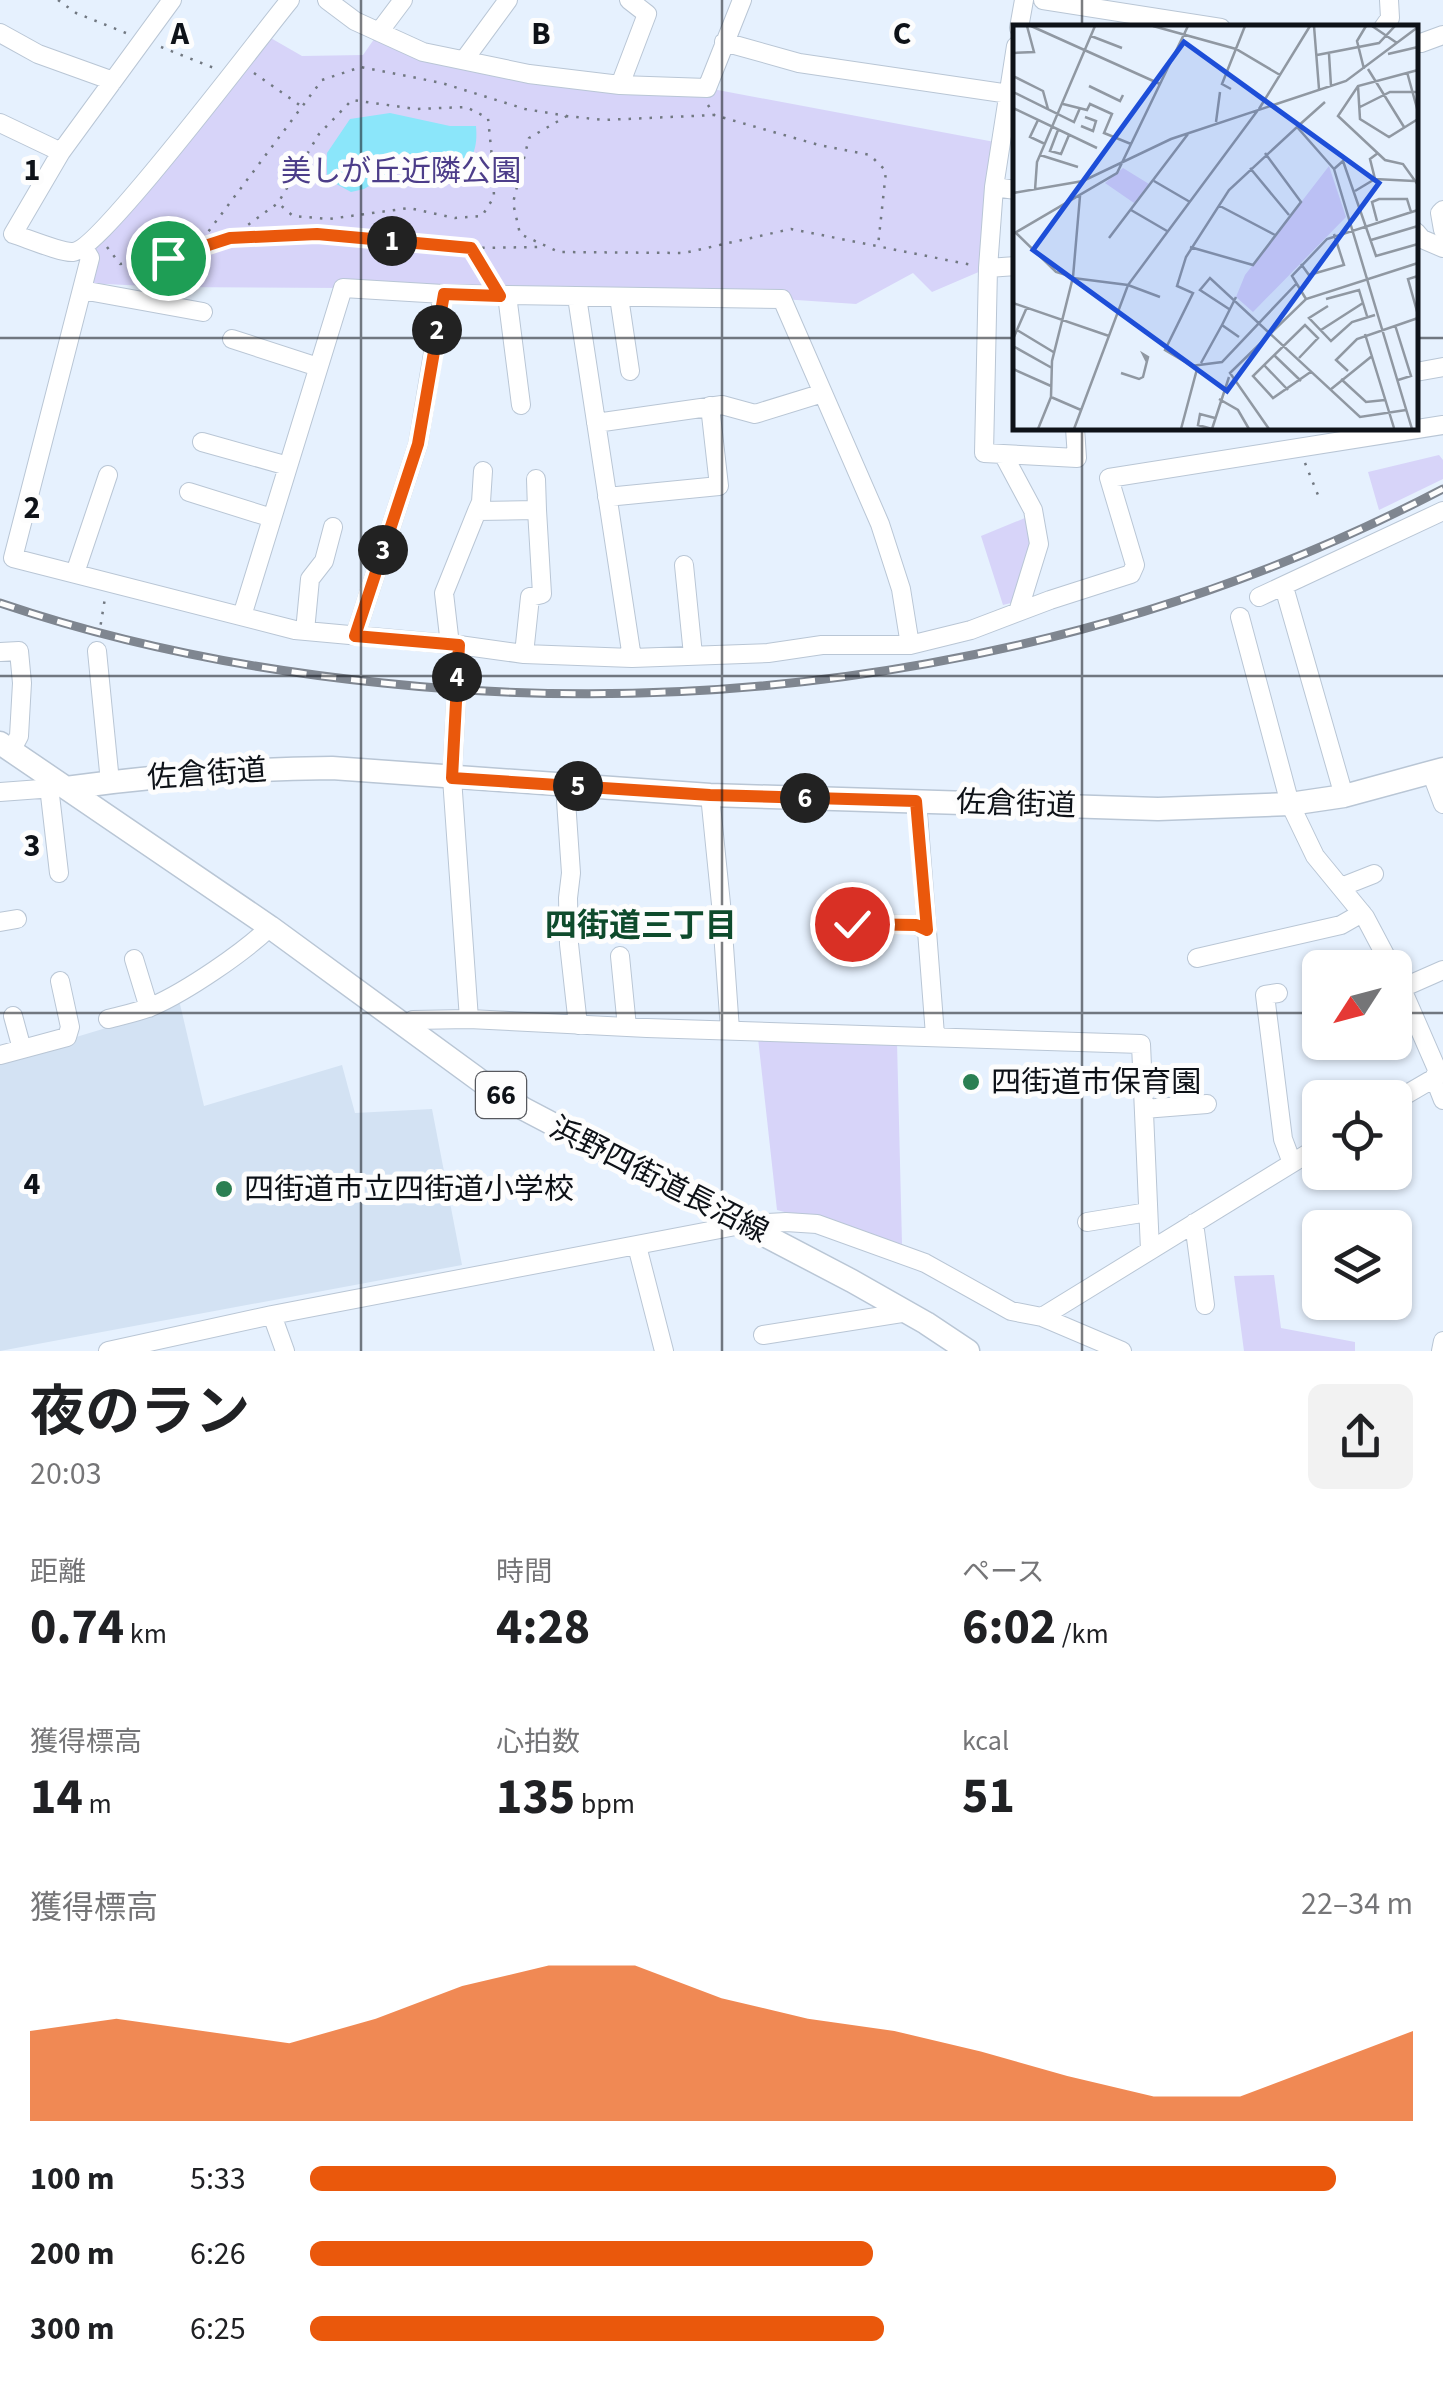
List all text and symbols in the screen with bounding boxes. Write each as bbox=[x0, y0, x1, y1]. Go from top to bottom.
text: A bbox=[170, 11, 190, 57]
text: B bbox=[531, 11, 551, 57]
text: C bbox=[893, 11, 911, 57]
inset map bbox=[1013, 25, 1418, 430]
text: 1 bbox=[24, 147, 40, 193]
park label: 美しが丘近隣公園 bbox=[281, 150, 521, 193]
pin bbox=[126, 216, 211, 301]
pin: 1 bbox=[367, 216, 417, 266]
text: 1 bbox=[385, 221, 399, 261]
icon: arrive bbox=[141, 231, 196, 286]
pin: 2 bbox=[412, 305, 462, 355]
text: 2 bbox=[430, 310, 444, 350]
text: 2 bbox=[24, 485, 40, 531]
pin: 3 bbox=[358, 525, 408, 575]
text: 3 bbox=[376, 530, 390, 570]
pin: 4 bbox=[432, 652, 482, 702]
text: 4 bbox=[450, 657, 464, 697]
street label: 佐倉街道 bbox=[146, 748, 268, 800]
pin: 5 bbox=[553, 761, 603, 811]
text: 5 bbox=[571, 766, 585, 806]
pin: 6 bbox=[780, 773, 830, 823]
text: 6 bbox=[798, 778, 812, 818]
street label: 佐倉街道 bbox=[955, 780, 1077, 828]
text: 3 bbox=[24, 823, 40, 869]
pin bbox=[810, 882, 895, 967]
icon: check bbox=[825, 897, 880, 952]
district label: 四街道三丁目 bbox=[545, 903, 737, 949]
north arrow bbox=[1302, 950, 1412, 1060]
map controls bbox=[1302, 950, 1412, 1320]
place label: 四街道市保育園 bbox=[991, 1061, 1201, 1104]
marker: 四街道市保育園 bbox=[960, 1071, 982, 1093]
road number: 66 bbox=[476, 1072, 526, 1118]
button: locate bbox=[1302, 1080, 1412, 1190]
street label: 浜野四街道長沼線 bbox=[542, 1106, 776, 1254]
text: 4 bbox=[24, 1161, 41, 1207]
place label: 四街道市立四街道小学校 bbox=[244, 1168, 574, 1211]
marker: 四街道市立四街道小学校 bbox=[213, 1178, 235, 1200]
button: layers bbox=[1302, 1210, 1412, 1320]
text: 夜のラン bbox=[30, 1374, 250, 1452]
button: share bbox=[1308, 1384, 1413, 1489]
text: 20:03 bbox=[30, 1451, 102, 1497]
text: 距離 bbox=[30, 1552, 86, 1592]
text: 時間 bbox=[496, 1552, 552, 1592]
text: ペース bbox=[962, 1552, 1045, 1592]
text: 0.74 bbox=[30, 1592, 124, 1663]
text: 4:28 bbox=[496, 1592, 590, 1663]
text: 6:02 bbox=[962, 1592, 1056, 1663]
text: km bbox=[124, 1614, 167, 1654]
text: /km bbox=[1056, 1614, 1109, 1654]
text: kcal bbox=[962, 1721, 1009, 1761]
text: 獲得標高 bbox=[30, 1722, 142, 1762]
text: 心拍数 bbox=[496, 1722, 580, 1762]
text: 51 bbox=[962, 1761, 1015, 1832]
text: 14 bbox=[30, 1762, 83, 1833]
text: 135 bbox=[496, 1762, 575, 1833]
text: m bbox=[83, 1784, 112, 1824]
text: bpm bbox=[575, 1784, 635, 1824]
text: 22–34 m bbox=[1301, 1881, 1413, 1927]
text: 獲得標高 bbox=[30, 1885, 158, 1931]
text: 100 m bbox=[30, 2156, 115, 2202]
text: 5:33 bbox=[190, 2156, 246, 2202]
text: 200 m bbox=[30, 2231, 115, 2277]
text: 6:26 bbox=[190, 2231, 246, 2277]
text: 300 m bbox=[30, 2306, 115, 2352]
text: 6:25 bbox=[190, 2306, 246, 2352]

